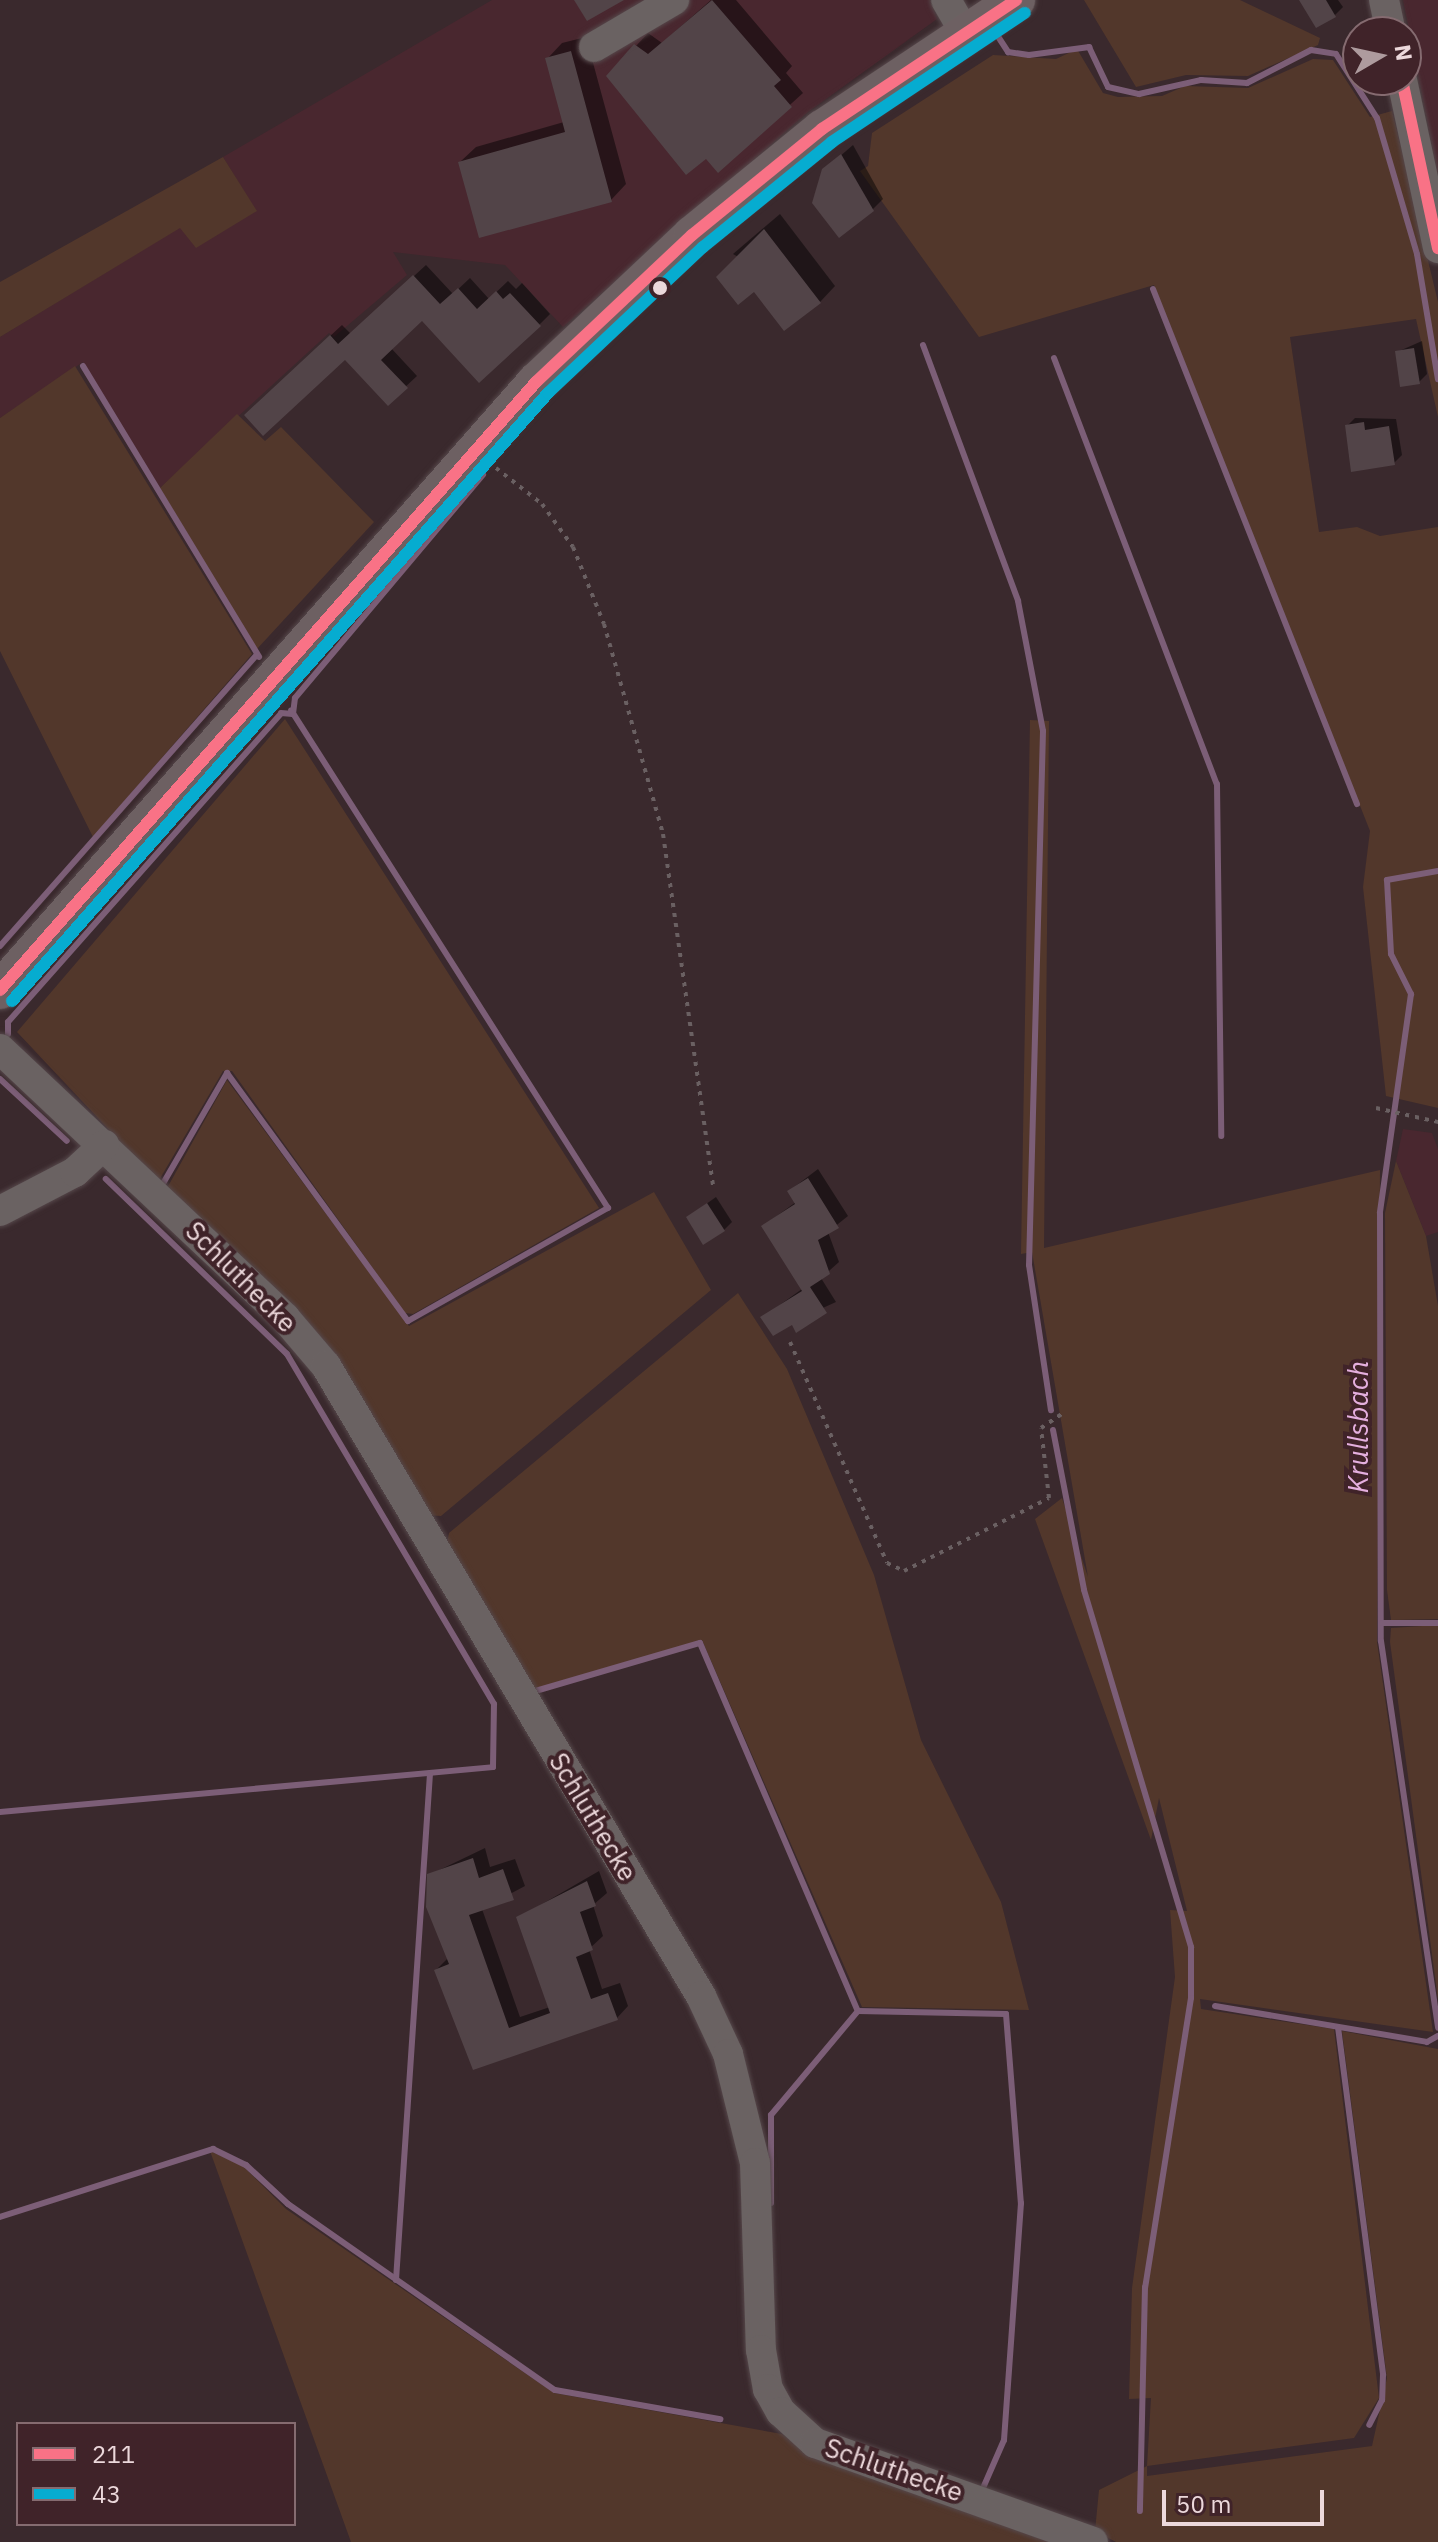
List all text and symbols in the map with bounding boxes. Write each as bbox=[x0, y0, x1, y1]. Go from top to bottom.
north arrow bbox=[1342, 16, 1422, 96]
text: N bbox=[1389, 42, 1420, 63]
unlabelled marker bbox=[652, 280, 668, 296]
street label: Schluthecke bbox=[179, 1215, 303, 1339]
water label: Krullsbach bbox=[1341, 1361, 1375, 1493]
street label: Schluthecke bbox=[543, 1747, 643, 1887]
legend bbox=[16, 2422, 296, 2526]
street label: Schluthecke bbox=[821, 2432, 967, 2508]
text: 211 bbox=[92, 2438, 135, 2470]
scale bar bbox=[1166, 2474, 1328, 2524]
text: 43 bbox=[92, 2478, 121, 2510]
text: 50 m bbox=[1176, 2488, 1231, 2520]

